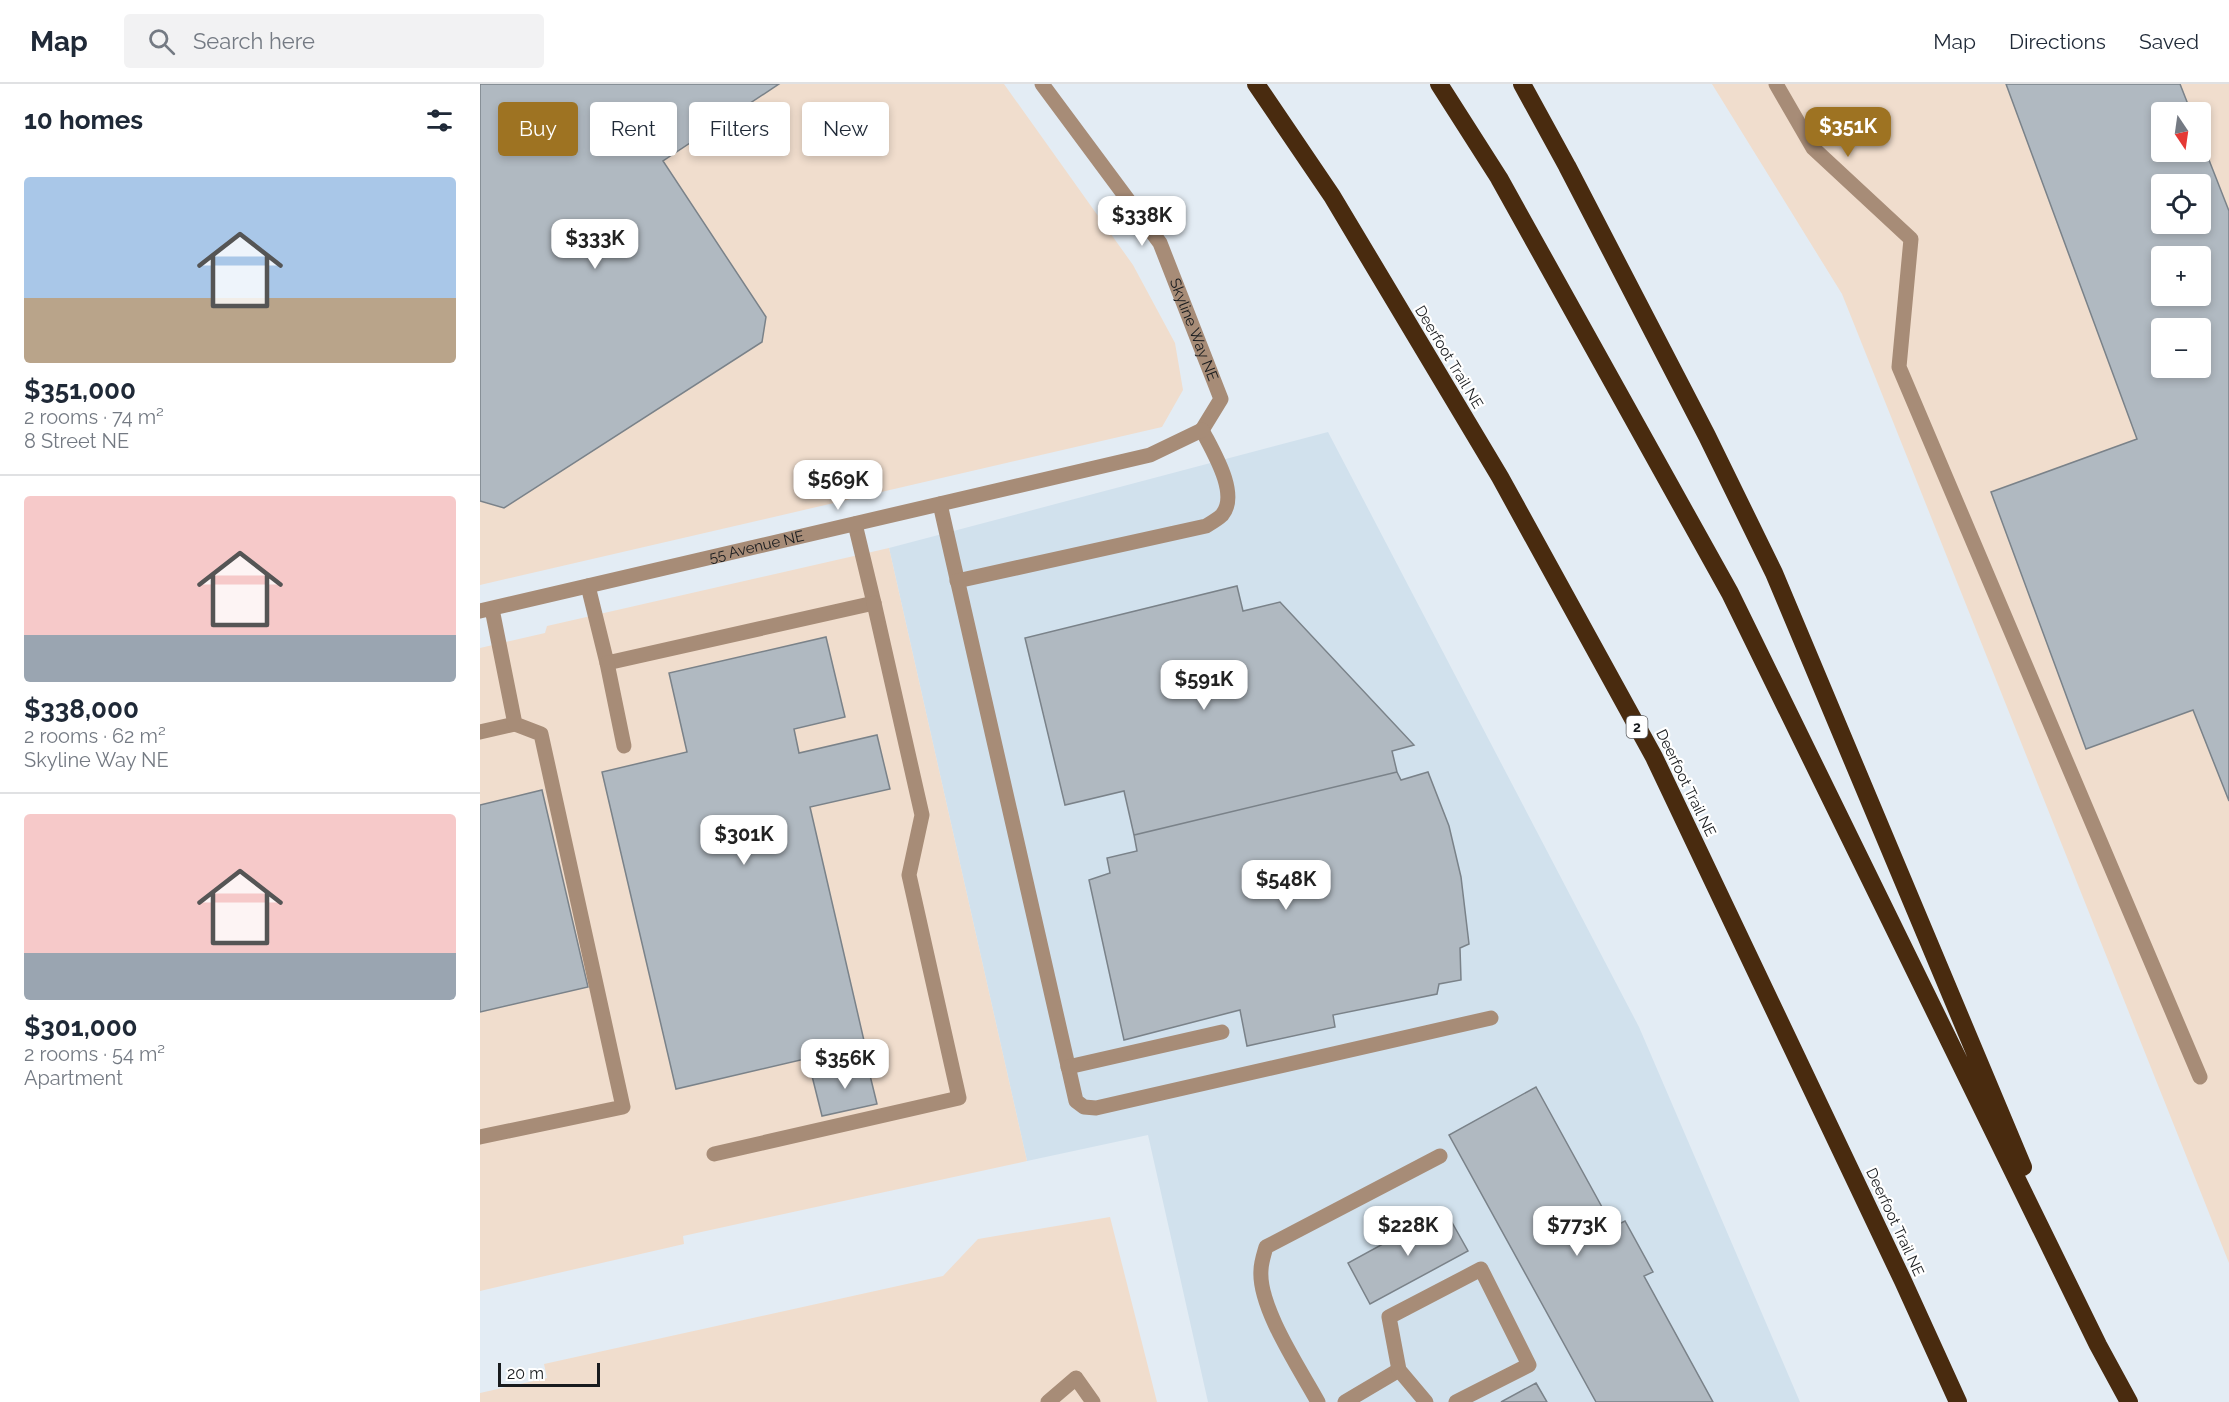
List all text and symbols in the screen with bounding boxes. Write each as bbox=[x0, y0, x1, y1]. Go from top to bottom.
search box bbox=[124, 14, 544, 68]
text: Map bbox=[30, 25, 88, 58]
icon: search bbox=[145, 25, 178, 58]
text: Search here bbox=[193, 28, 315, 54]
text: Map bbox=[1933, 29, 1976, 54]
text: Directions bbox=[2009, 29, 2106, 54]
text: Saved bbox=[2139, 29, 2199, 54]
chip: Buy bbox=[498, 102, 578, 156]
chip: Rent bbox=[590, 102, 677, 156]
chip: Filters bbox=[689, 102, 790, 156]
chip: New bbox=[802, 102, 889, 156]
north arrow bbox=[2151, 102, 2211, 162]
map controls bbox=[2151, 102, 2211, 378]
icon: filters bbox=[423, 104, 456, 137]
text: 10 homes bbox=[24, 105, 143, 135]
pin: $351K bbox=[1806, 107, 1890, 158]
text: $351K bbox=[1819, 114, 1877, 138]
button: locate bbox=[2151, 174, 2211, 234]
pin: $338K bbox=[1100, 196, 1184, 247]
text: $338K bbox=[1112, 203, 1172, 227]
icon: home bbox=[186, 216, 294, 324]
pin: $333K bbox=[553, 219, 637, 270]
text: $333K bbox=[565, 226, 625, 250]
button: + bbox=[2151, 246, 2211, 306]
street label: Skyline Way NE bbox=[1166, 276, 1222, 383]
street label: Deerfoot Trail NE bbox=[1411, 302, 1487, 412]
button: − bbox=[2151, 318, 2211, 378]
text: $351,000 bbox=[24, 375, 136, 405]
text: 2 rooms · 74 m² bbox=[24, 405, 164, 429]
text: 8 Street NE bbox=[24, 429, 129, 453]
pin: $569K bbox=[796, 460, 880, 511]
text: $569K bbox=[807, 467, 869, 491]
street label: 55 Avenue NE bbox=[707, 527, 806, 566]
icon: home bbox=[186, 535, 294, 643]
pin: $591K bbox=[1162, 660, 1246, 711]
text: $591K bbox=[1175, 667, 1233, 691]
text: $338,000 bbox=[24, 694, 139, 724]
road number: 2 bbox=[1626, 716, 1648, 738]
text: 2 rooms · 62 m² bbox=[24, 724, 166, 748]
street label: Deerfoot Trail NE bbox=[1652, 726, 1720, 840]
text: Skyline Way NE bbox=[24, 748, 169, 772]
pin: $301K bbox=[702, 815, 786, 866]
text: $301K bbox=[714, 822, 774, 846]
icon: home bbox=[186, 853, 294, 961]
pin: $548K bbox=[1244, 860, 1328, 911]
text: $548K bbox=[1256, 867, 1316, 891]
text: $301,000 bbox=[24, 1012, 138, 1042]
pin: $356K bbox=[803, 1039, 887, 1090]
text: 2 rooms · 54 m² bbox=[24, 1042, 165, 1066]
text: $356K bbox=[815, 1046, 875, 1070]
text: Apartment bbox=[24, 1066, 123, 1090]
street label: Deerfoot Trail NE bbox=[1862, 1165, 1928, 1279]
pin: $228K bbox=[1366, 1206, 1450, 1257]
pin: $773K bbox=[1535, 1206, 1619, 1257]
text: $228K bbox=[1378, 1213, 1438, 1237]
text: $773K bbox=[1547, 1213, 1607, 1237]
scale bar bbox=[498, 1360, 600, 1388]
text: 20 m bbox=[507, 1364, 544, 1383]

